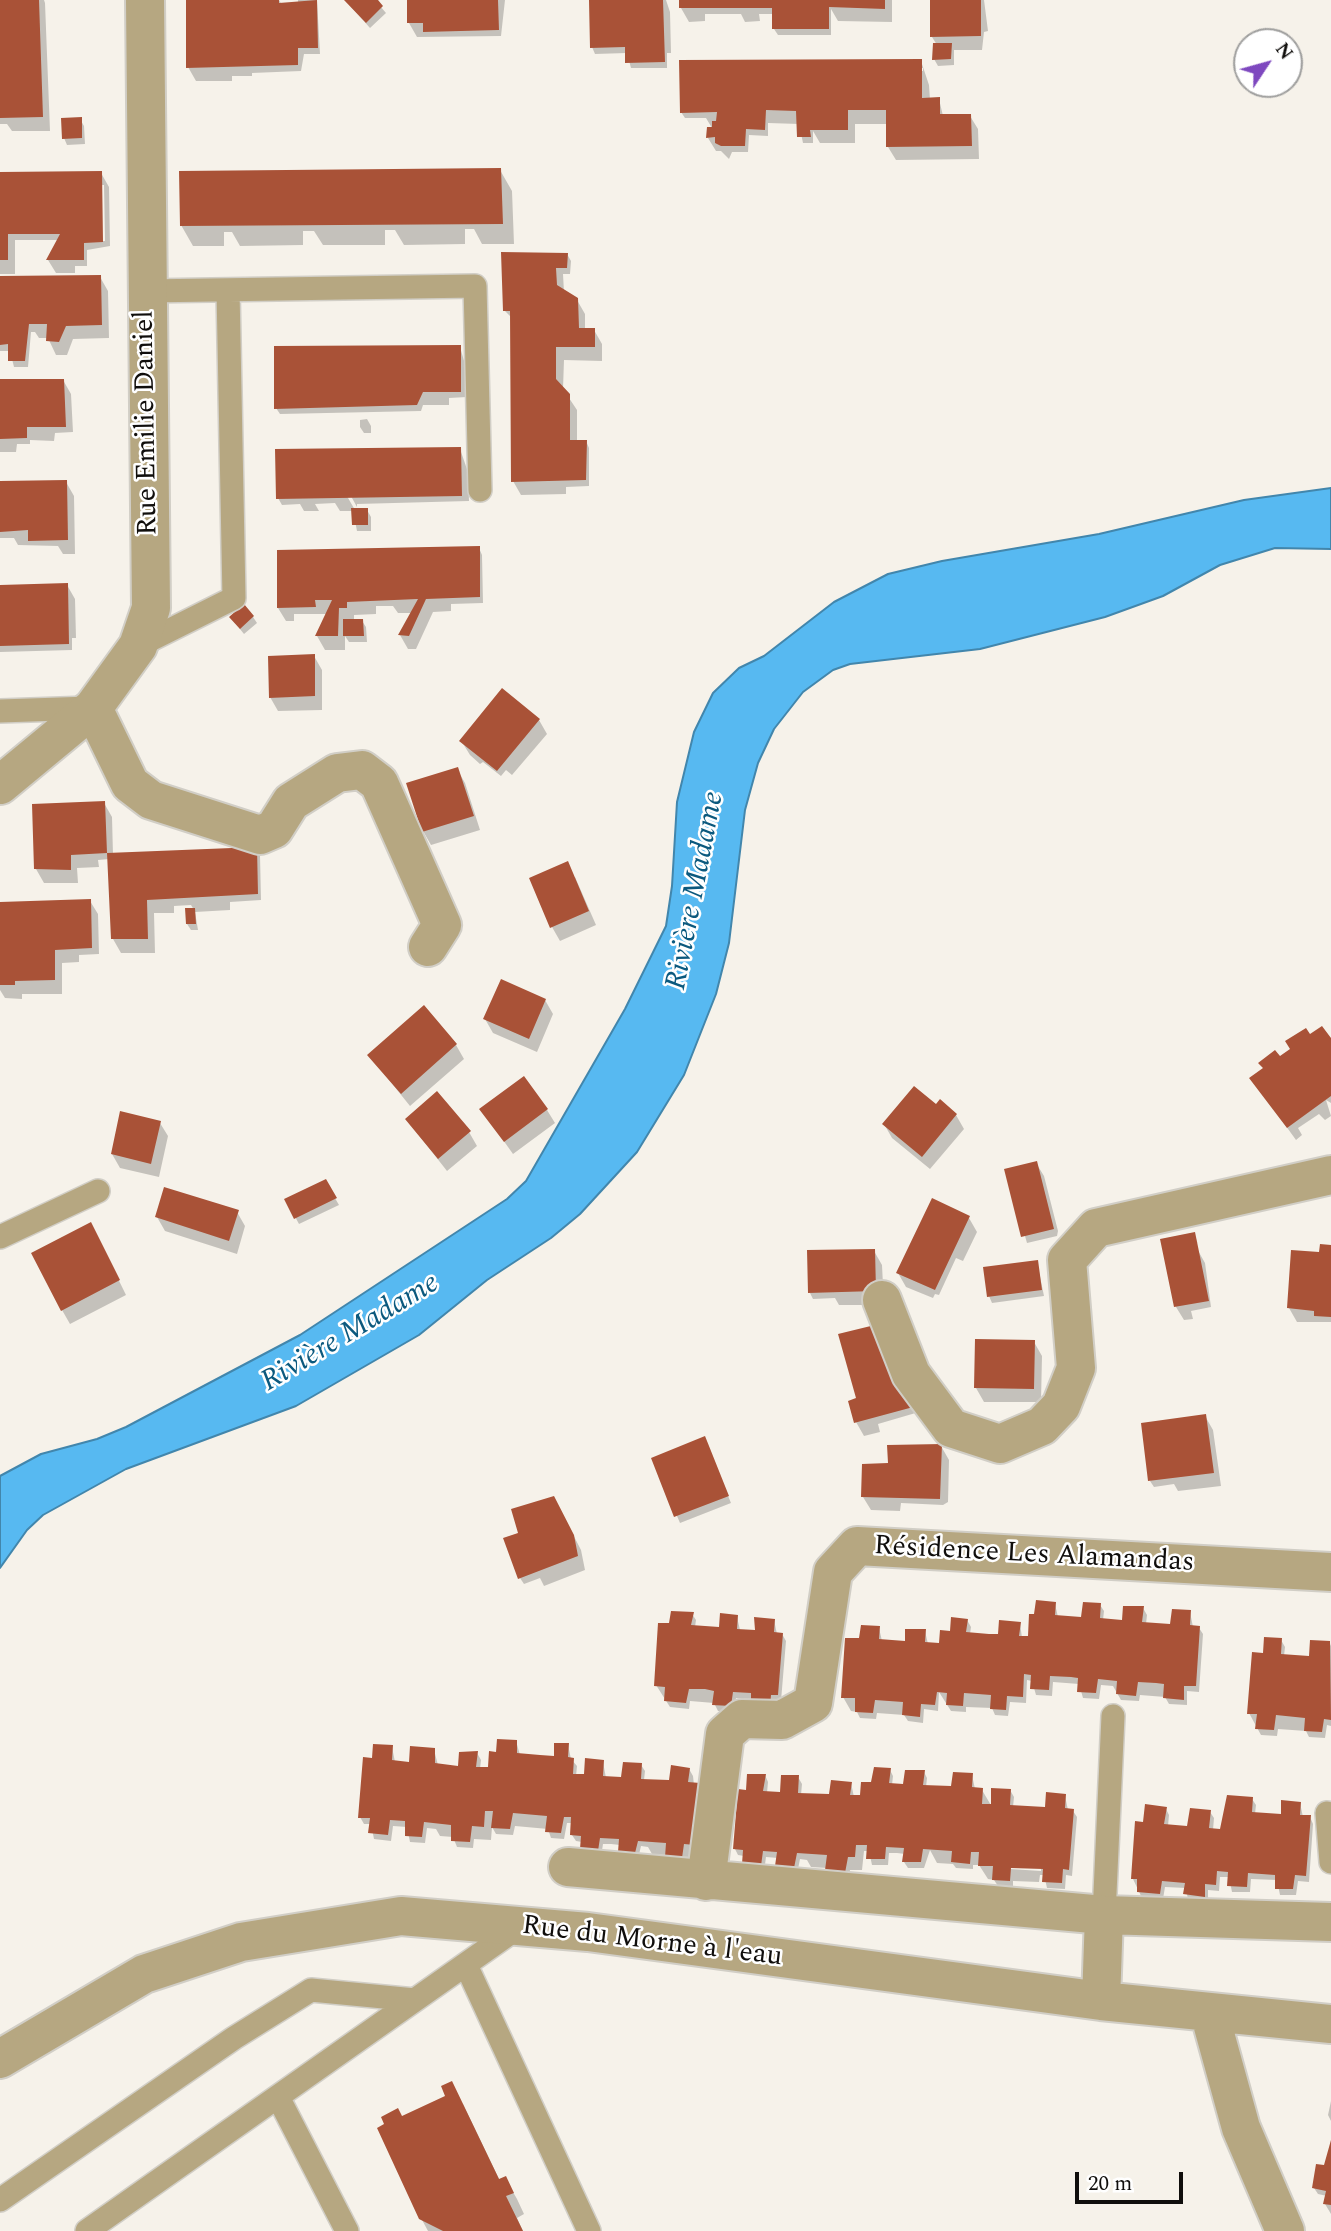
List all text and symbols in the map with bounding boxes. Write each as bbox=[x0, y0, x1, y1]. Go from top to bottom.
north arrow bbox=[1233, 28, 1303, 98]
text: N bbox=[1267, 37, 1300, 66]
street label: Rue Emilie Daniel bbox=[129, 310, 167, 536]
water label: Rivière Madame bbox=[660, 789, 734, 993]
water label: Rivière Madame bbox=[255, 1267, 447, 1401]
street label: Résidence Les Alamandas bbox=[873, 1531, 1195, 1581]
street label: Rue du Morne à l'eau bbox=[520, 1910, 784, 1976]
scale bar bbox=[1079, 2158, 1188, 2202]
text: 20 m bbox=[1088, 2168, 1132, 2200]

